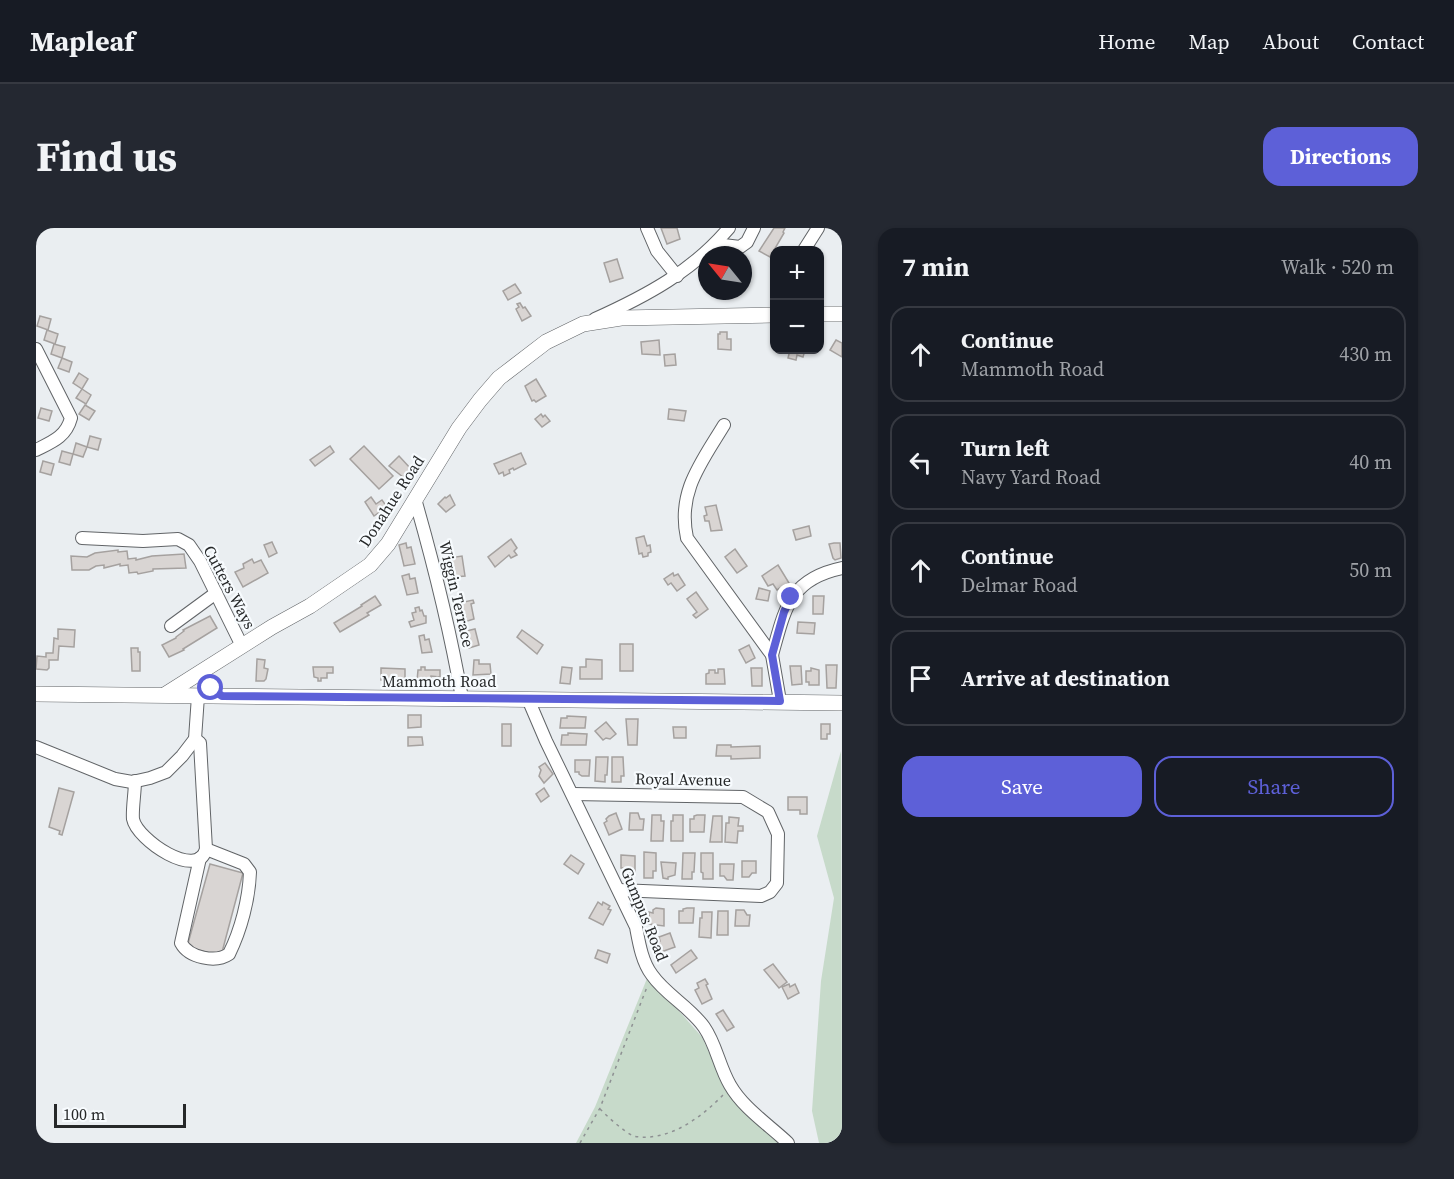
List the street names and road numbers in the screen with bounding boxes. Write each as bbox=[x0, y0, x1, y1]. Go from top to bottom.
street label: Donahue Road bbox=[353, 451, 429, 551]
street label: Wiggin Terrace bbox=[434, 539, 480, 649]
street label: Cutters Ways bbox=[199, 541, 261, 633]
street label: Mammoth Road bbox=[382, 670, 496, 692]
street label: Royal Avenue bbox=[635, 767, 731, 791]
street label: Gumpus Road bbox=[616, 864, 674, 964]

